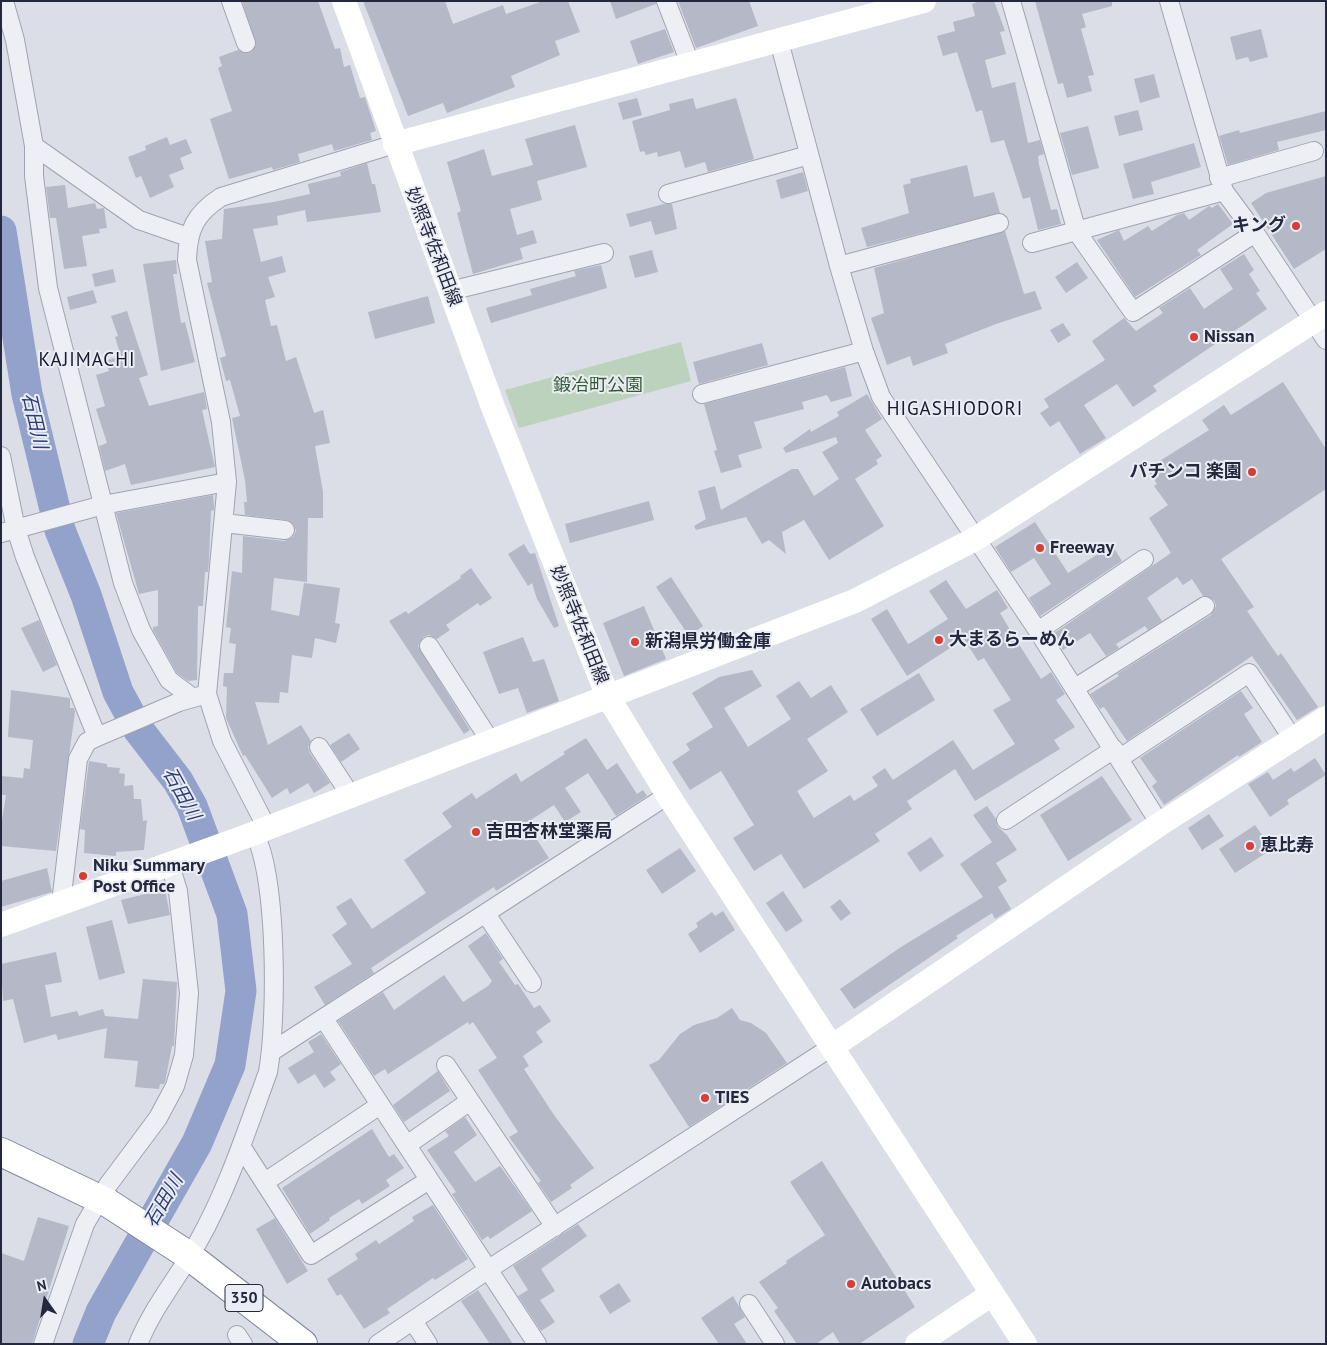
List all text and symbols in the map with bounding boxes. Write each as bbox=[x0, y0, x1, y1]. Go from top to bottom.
street label: 妙照寺佐和田線 bbox=[400, 184, 466, 310]
place label: キング bbox=[1232, 215, 1286, 237]
marker: キング bbox=[1290, 220, 1302, 232]
place label: Nissan bbox=[1204, 326, 1255, 348]
marker: Nissan bbox=[1188, 331, 1200, 343]
district label: KAJIMACHI bbox=[37, 350, 137, 372]
park label: 鍛冶町公園 bbox=[553, 375, 643, 397]
water label: 石田川 bbox=[16, 391, 52, 451]
district label: HIGASHIODORI bbox=[885, 399, 1025, 421]
place label: パチンコ 楽園 bbox=[1129, 461, 1242, 483]
marker: パチンコ 楽園 bbox=[1246, 466, 1258, 478]
place label: Freeway bbox=[1050, 537, 1114, 559]
marker: Freeway bbox=[1034, 542, 1046, 554]
street label: 妙照寺佐和田線 bbox=[545, 563, 613, 687]
place label: 大まるらーめん bbox=[949, 629, 1075, 651]
place label: 新潟県労働金庫 bbox=[645, 631, 771, 653]
marker: 大まるらーめん bbox=[933, 634, 945, 646]
marker: 新潟県労働金庫 bbox=[629, 636, 641, 648]
water label: 石田川 bbox=[157, 764, 205, 824]
place label: 吉田杏林堂薬局 bbox=[486, 821, 612, 843]
marker: 吉田杏林堂薬局 bbox=[470, 826, 482, 838]
place label: 恵比寿 bbox=[1260, 835, 1314, 857]
marker: 恵比寿 bbox=[1244, 840, 1256, 852]
place label: Niku Summary Post Office bbox=[93, 855, 205, 898]
marker: Niku Summary Post Office bbox=[77, 870, 89, 882]
place label: TIES bbox=[715, 1087, 749, 1109]
marker: TIES bbox=[699, 1092, 711, 1104]
water label: 石田川 bbox=[140, 1171, 188, 1231]
place label: Autobacs bbox=[861, 1273, 931, 1295]
north arrow bbox=[20, 1275, 70, 1325]
text: N bbox=[35, 1276, 48, 1295]
marker: Autobacs bbox=[845, 1278, 857, 1290]
road number: 350 bbox=[225, 1285, 263, 1312]

